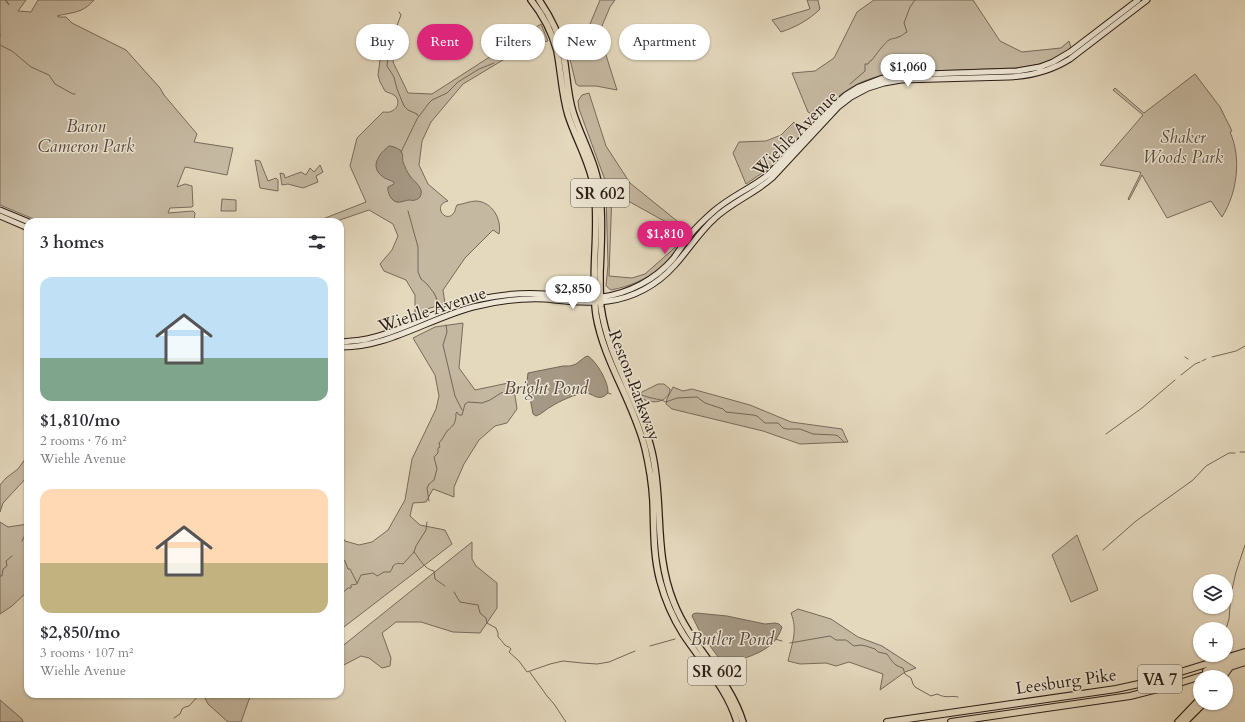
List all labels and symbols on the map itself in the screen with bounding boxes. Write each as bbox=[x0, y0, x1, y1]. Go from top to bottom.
pin: $1,060 bbox=[875, 54, 941, 88]
street label: Wiehle Avenue bbox=[747, 86, 843, 182]
park label: Baron Cameron Park bbox=[38, 115, 135, 158]
park label: Shaker Woods Park bbox=[1143, 126, 1224, 169]
road number: SR 602 bbox=[571, 179, 629, 207]
pin: $1,810 bbox=[632, 221, 698, 255]
pin: $2,850 bbox=[540, 276, 606, 310]
street label: Wiehle Avenue bbox=[374, 281, 489, 338]
street label: Reston Parkway bbox=[603, 327, 666, 444]
water label: Bright Pond bbox=[504, 376, 589, 401]
water label: Butler Pond bbox=[690, 627, 775, 652]
road number: SR 602 bbox=[688, 657, 746, 685]
street label: Leesburg Pike bbox=[1014, 663, 1118, 700]
road number: VA 7 bbox=[1138, 665, 1182, 693]

